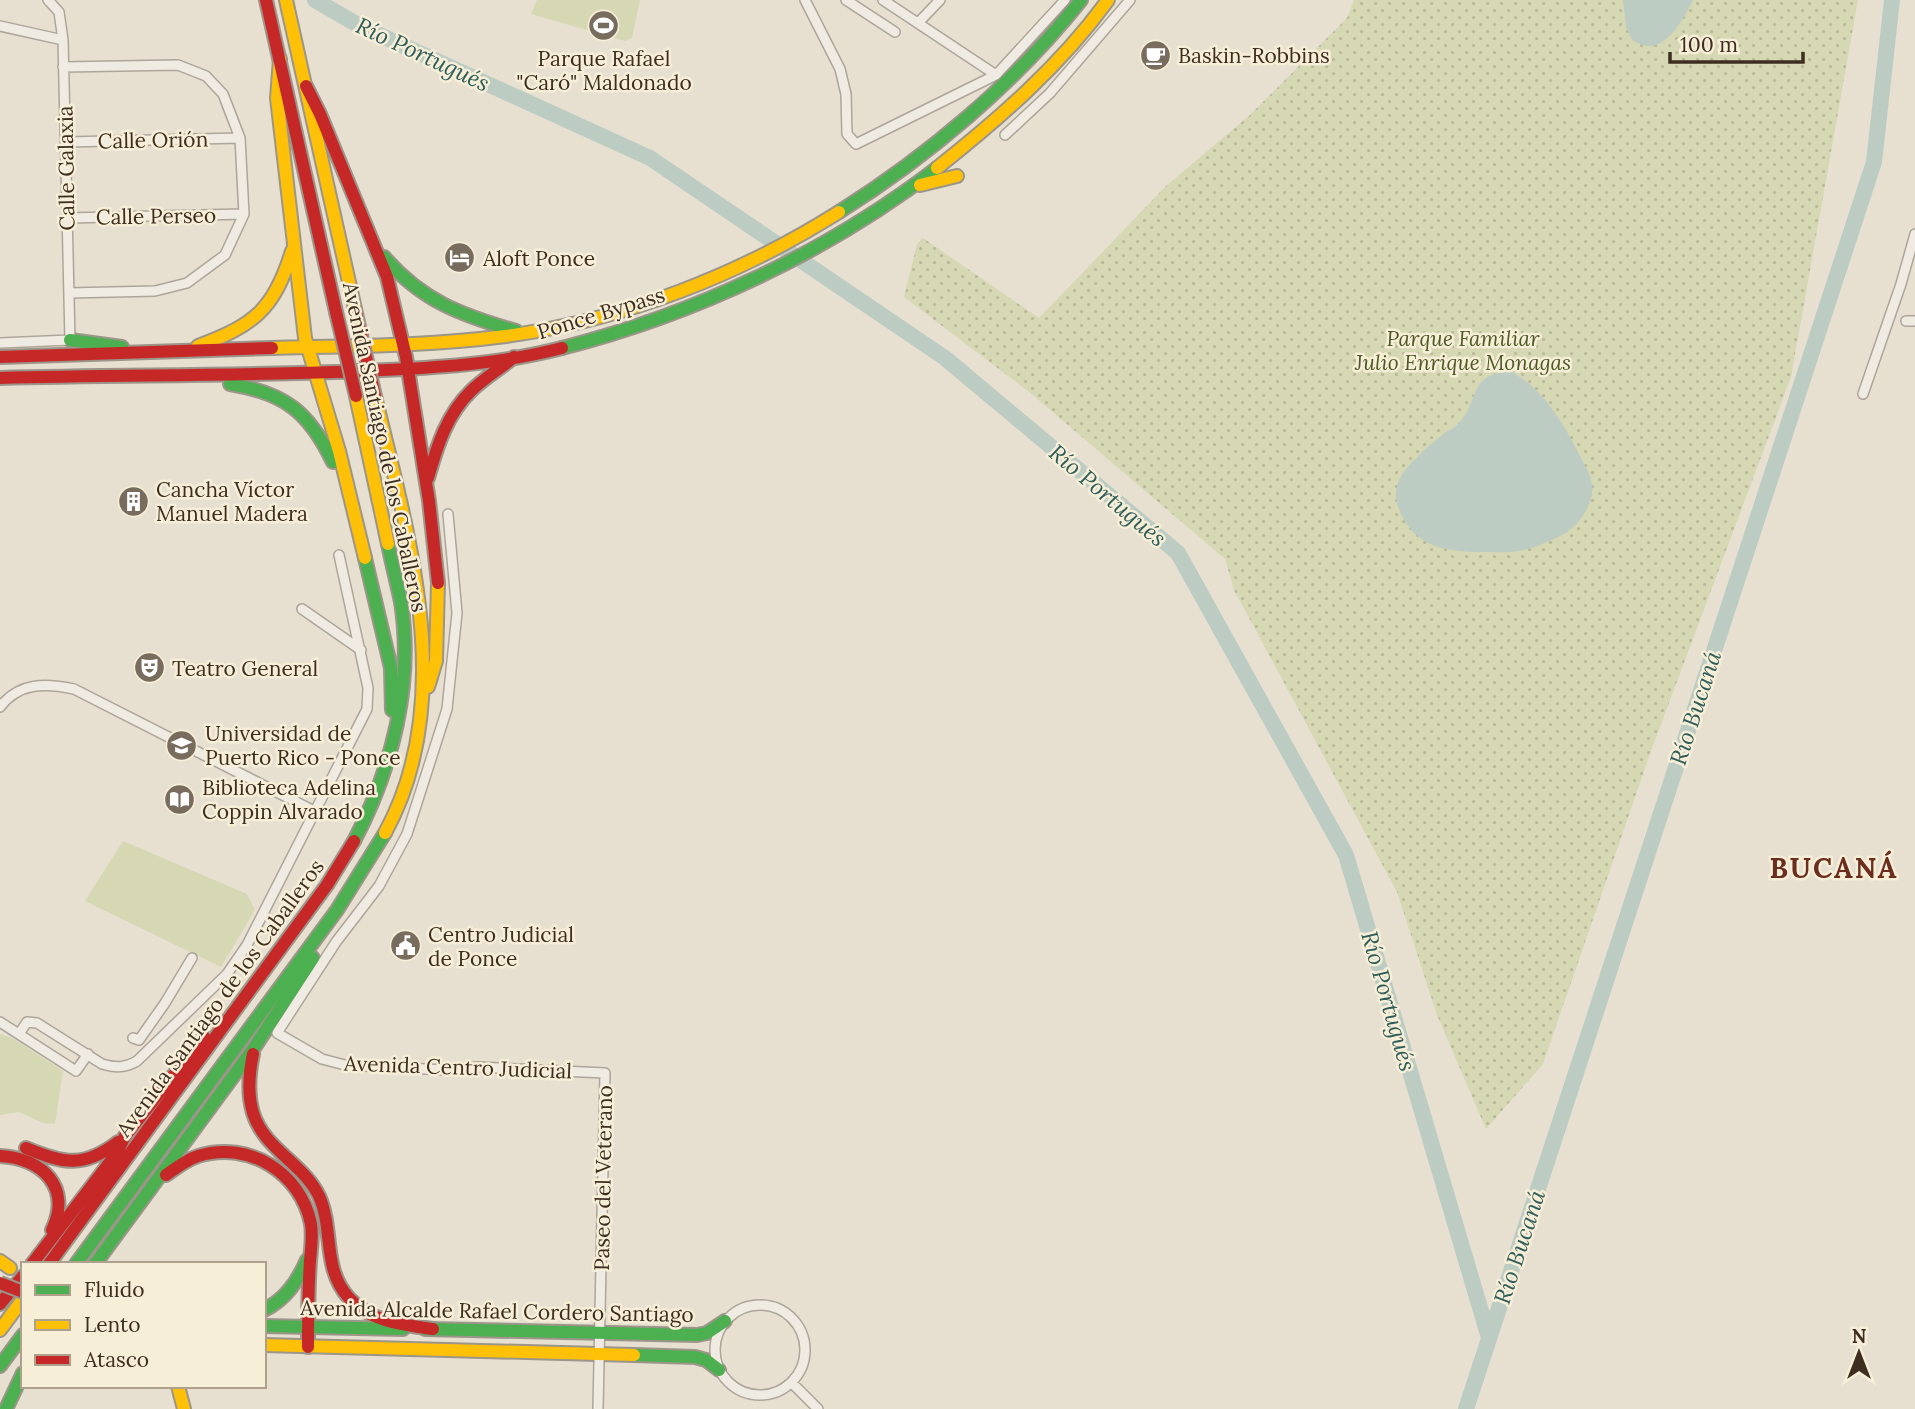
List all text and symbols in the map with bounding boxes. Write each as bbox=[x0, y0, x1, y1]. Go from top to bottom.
sports icon: Parque Rafael "Caró" Maldonado bbox=[587, 9, 621, 43]
water label: Río Portugués bbox=[352, 10, 494, 98]
scale bar bbox=[1670, 21, 1803, 65]
text: 100 m bbox=[1680, 31, 1738, 58]
cafe icon: Baskin-Robbins bbox=[1138, 38, 1172, 72]
place label: Baskin-Robbins bbox=[1178, 42, 1330, 69]
place label: Parque Rafael "Caró" Maldonado bbox=[516, 45, 692, 96]
street label: Calle Galaxia bbox=[51, 105, 81, 231]
street label: Calle Orión bbox=[97, 126, 209, 154]
street label: Calle Perseo bbox=[96, 201, 216, 231]
hotel icon: Aloft Ponce bbox=[443, 241, 477, 275]
place label: Aloft Ponce bbox=[482, 245, 595, 272]
street label: Avenida Santiago de los Caballeros bbox=[337, 279, 433, 614]
street label: Ponce Bypass bbox=[534, 281, 668, 345]
park label: Parque Familiar Julio Enrique Monagas bbox=[1354, 325, 1571, 376]
water label: Río Portugués bbox=[1043, 438, 1173, 552]
place label: Cancha Víctor Manuel Madera bbox=[156, 476, 308, 527]
building icon: Cancha Víctor Manuel Madera bbox=[116, 484, 150, 518]
water label: Río Bucaná bbox=[1663, 647, 1727, 769]
theatre icon: Teatro General bbox=[132, 651, 166, 685]
place label: Teatro General bbox=[172, 655, 318, 682]
place label: Universidad de Puerto Rico - Ponce bbox=[205, 720, 401, 771]
school or university icon: Universidad de Puerto Rico - Ponce bbox=[165, 728, 199, 762]
place label: Biblioteca Adelina Coppin Alvarado bbox=[202, 774, 376, 825]
library icon: Biblioteca Adelina Coppin Alvarado bbox=[162, 782, 196, 816]
district label: BUCANÁ bbox=[1769, 850, 1899, 886]
street label: Avenida Santiago de los Caballeros bbox=[110, 854, 330, 1143]
place label: Centro Judicial de Ponce bbox=[428, 921, 574, 972]
water label: Río Portugués bbox=[1355, 928, 1423, 1074]
public building icon: Centro Judicial de Ponce bbox=[388, 929, 422, 963]
street label: Avenida Centro Judicial bbox=[343, 1049, 572, 1084]
street label: Paseo del Veterano bbox=[588, 1085, 618, 1271]
water label: Río Bucaná bbox=[1487, 1186, 1551, 1308]
legend bbox=[21, 1262, 266, 1388]
text: Fluido bbox=[84, 1276, 145, 1303]
street label: Avenida Alcalde Rafael Cordero Santiago bbox=[299, 1294, 694, 1328]
text: Lento bbox=[84, 1311, 141, 1338]
north arrow bbox=[1824, 1318, 1894, 1388]
text: N bbox=[1852, 1324, 1867, 1348]
text: Atasco bbox=[83, 1346, 149, 1373]

